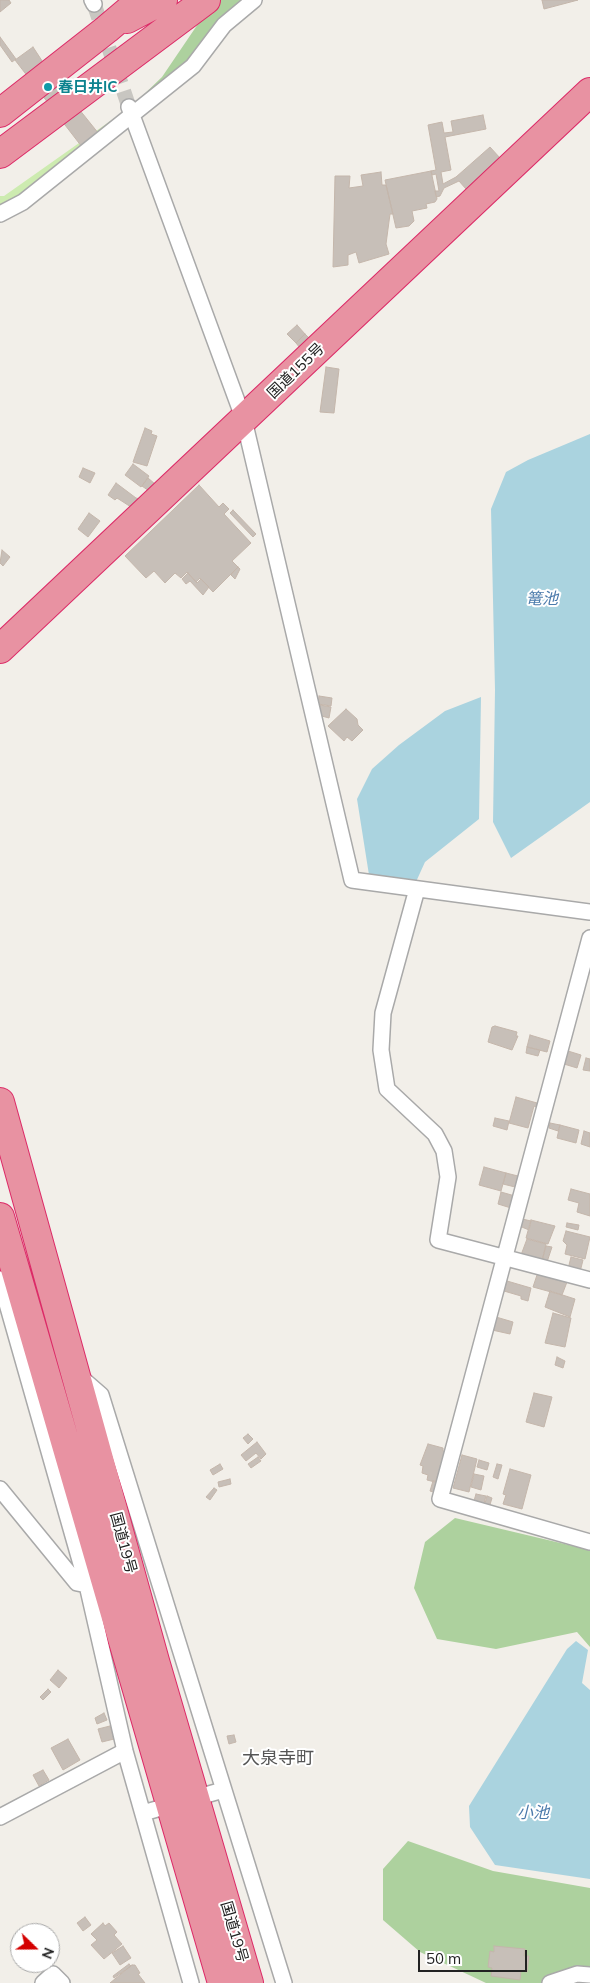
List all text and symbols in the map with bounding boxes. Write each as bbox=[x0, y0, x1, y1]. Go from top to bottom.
place label: 春日井IC bbox=[58, 78, 118, 96]
marker: 春日井IC bbox=[42, 81, 54, 93]
street label: 国道155号 bbox=[264, 340, 328, 402]
water label: 篭池 bbox=[526, 589, 558, 609]
street label: 国道19号 bbox=[106, 1510, 140, 1576]
district label: 大泉寺町 bbox=[242, 1748, 314, 1770]
water label: 小池 bbox=[517, 1803, 549, 1823]
street label: 国道19号 bbox=[217, 1899, 251, 1965]
north arrow bbox=[10, 1923, 60, 1973]
scale bar bbox=[420, 1940, 529, 1972]
text: N bbox=[38, 1945, 58, 1962]
text: 50 m bbox=[426, 1949, 461, 1968]

